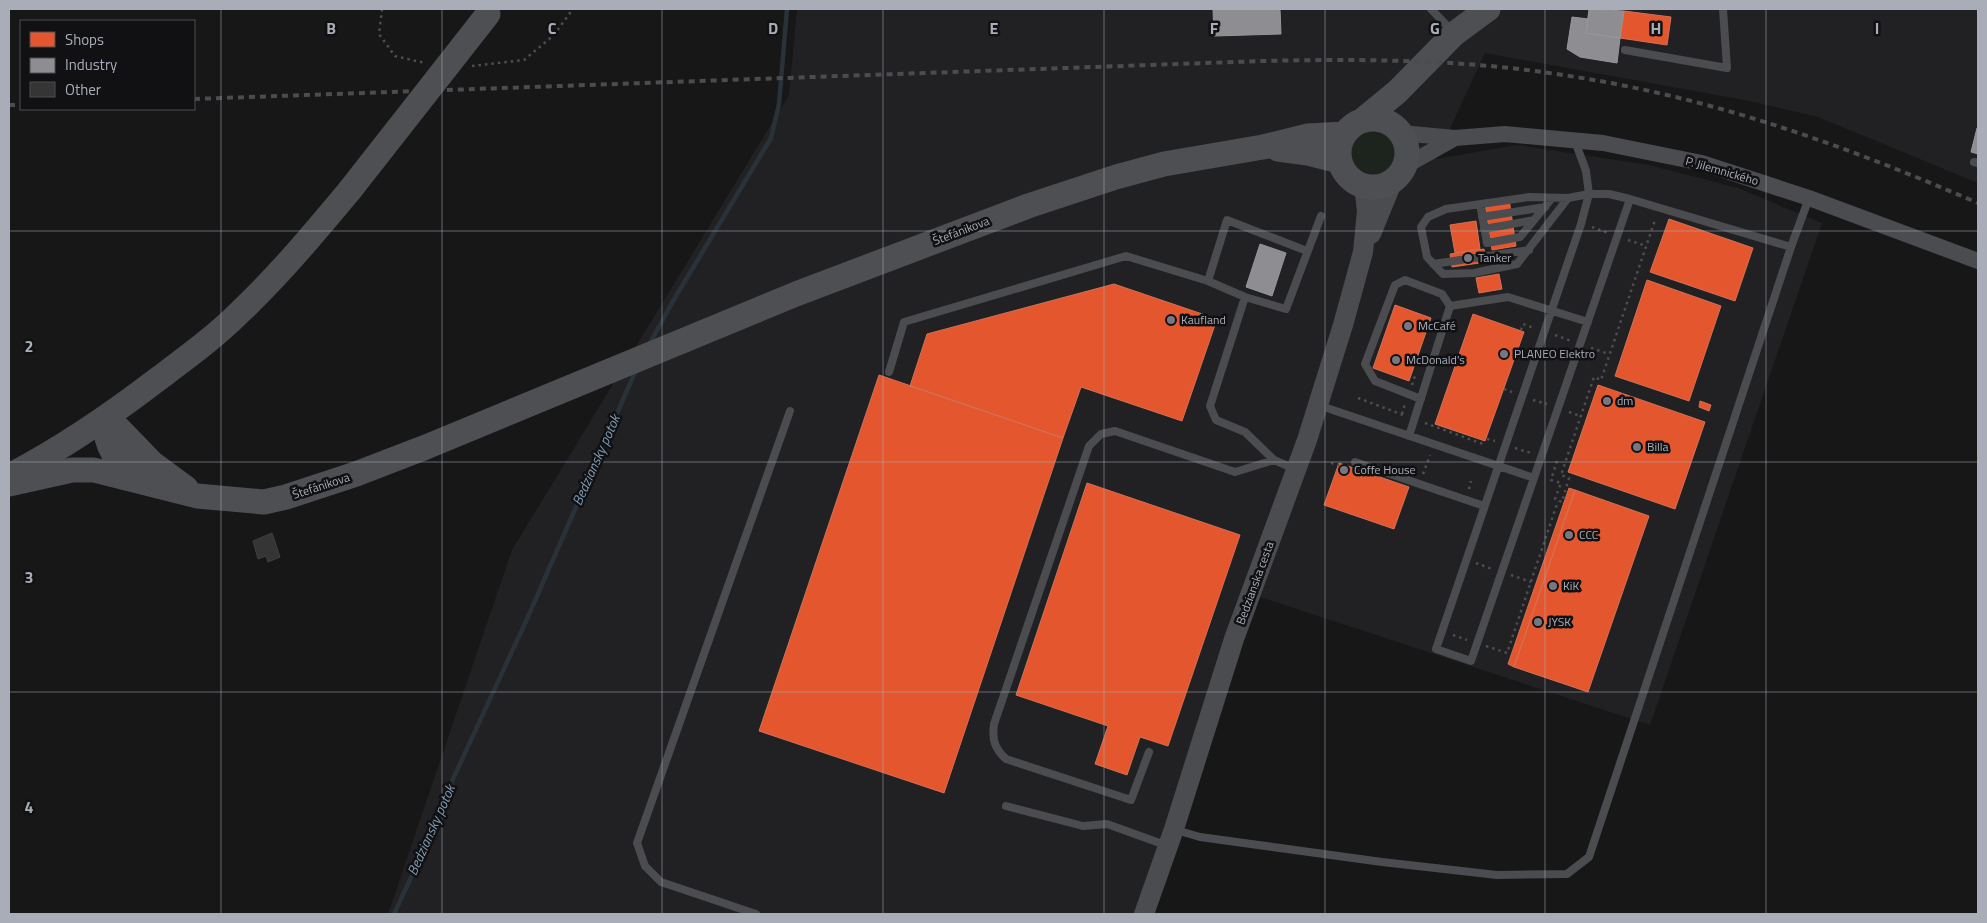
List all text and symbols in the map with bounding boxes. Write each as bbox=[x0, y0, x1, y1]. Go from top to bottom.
text: B bbox=[326, 16, 336, 40]
text: C bbox=[548, 16, 557, 40]
text: D bbox=[768, 16, 778, 40]
text: E bbox=[990, 16, 999, 40]
text: F bbox=[1210, 16, 1219, 40]
text: G bbox=[1430, 16, 1440, 40]
text: H bbox=[1651, 16, 1661, 40]
text: I bbox=[1875, 16, 1879, 40]
legend bbox=[20, 20, 195, 110]
text: Shops bbox=[65, 28, 104, 51]
text: Industry bbox=[65, 53, 117, 76]
text: Other bbox=[65, 78, 101, 101]
street label: P. Jilemnického bbox=[1683, 151, 1761, 190]
street label: Štefánikova bbox=[930, 211, 992, 250]
place label: Tanker bbox=[1478, 248, 1512, 267]
marker: Tanker bbox=[1462, 252, 1474, 264]
place label: Kaufland bbox=[1181, 310, 1226, 329]
marker: Kaufland bbox=[1165, 314, 1177, 326]
place label: McCafé bbox=[1418, 316, 1456, 335]
marker: McCafé bbox=[1402, 320, 1414, 332]
text: 2 bbox=[25, 334, 33, 358]
place label: PLANEO Elektro bbox=[1514, 344, 1595, 363]
marker: PLANEO Elektro bbox=[1498, 348, 1510, 360]
place label: McDonald's bbox=[1406, 350, 1465, 369]
marker: McDonald's bbox=[1390, 354, 1402, 366]
place label: dm bbox=[1617, 391, 1633, 410]
marker: dm bbox=[1601, 395, 1613, 407]
water label: Bedziansky potok bbox=[566, 409, 626, 509]
place label: Billa bbox=[1647, 437, 1669, 456]
marker: Billa bbox=[1631, 441, 1643, 453]
place label: Coffe House bbox=[1354, 460, 1416, 479]
marker: Coffe House bbox=[1338, 464, 1350, 476]
street label: Štefánikova bbox=[290, 467, 352, 504]
place label: CCC bbox=[1579, 525, 1599, 544]
marker: CCC bbox=[1563, 529, 1575, 541]
street label: Bedzianska cesta bbox=[1231, 539, 1278, 627]
text: 3 bbox=[25, 565, 33, 589]
place label: KiK bbox=[1563, 576, 1579, 595]
marker: KiK bbox=[1547, 580, 1559, 592]
place label: JYSK bbox=[1548, 612, 1571, 631]
marker: JYSK bbox=[1532, 616, 1544, 628]
water label: Bedziansky potok bbox=[401, 779, 461, 879]
text: 4 bbox=[25, 795, 34, 819]

